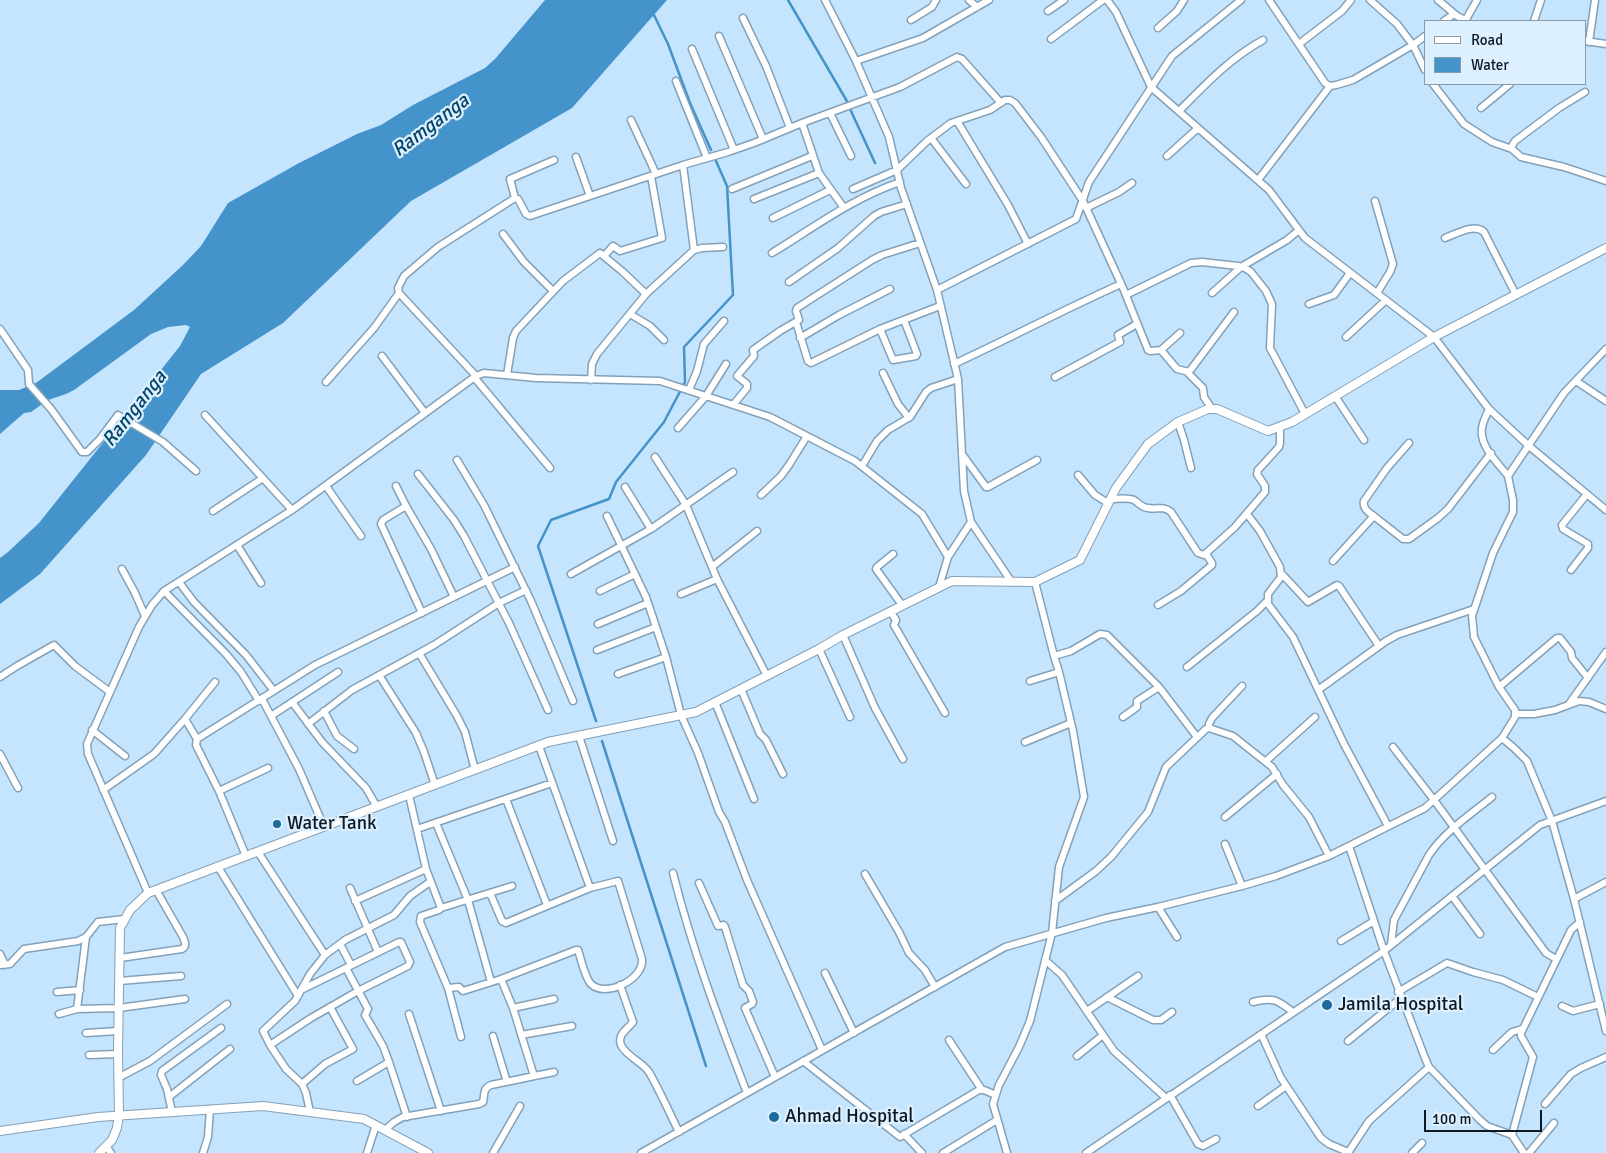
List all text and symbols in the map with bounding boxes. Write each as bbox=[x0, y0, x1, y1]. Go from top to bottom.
legend bbox=[1424, 20, 1586, 85]
text: Road bbox=[1471, 31, 1503, 49]
text: Water bbox=[1471, 56, 1509, 74]
water label: Ramganga bbox=[388, 89, 474, 163]
water label: Ramganga bbox=[98, 366, 172, 452]
place label: Water Tank bbox=[287, 813, 377, 835]
marker: Water Tank bbox=[271, 818, 283, 830]
place label: Jamila Hospital bbox=[1338, 994, 1463, 1016]
marker: Jamila Hospital bbox=[1320, 998, 1334, 1012]
scale bar bbox=[1426, 1100, 1544, 1132]
place label: Ahmad Hospital bbox=[785, 1106, 914, 1128]
marker: Ahmad Hospital bbox=[767, 1110, 781, 1124]
text: 100 m bbox=[1432, 1110, 1472, 1128]

